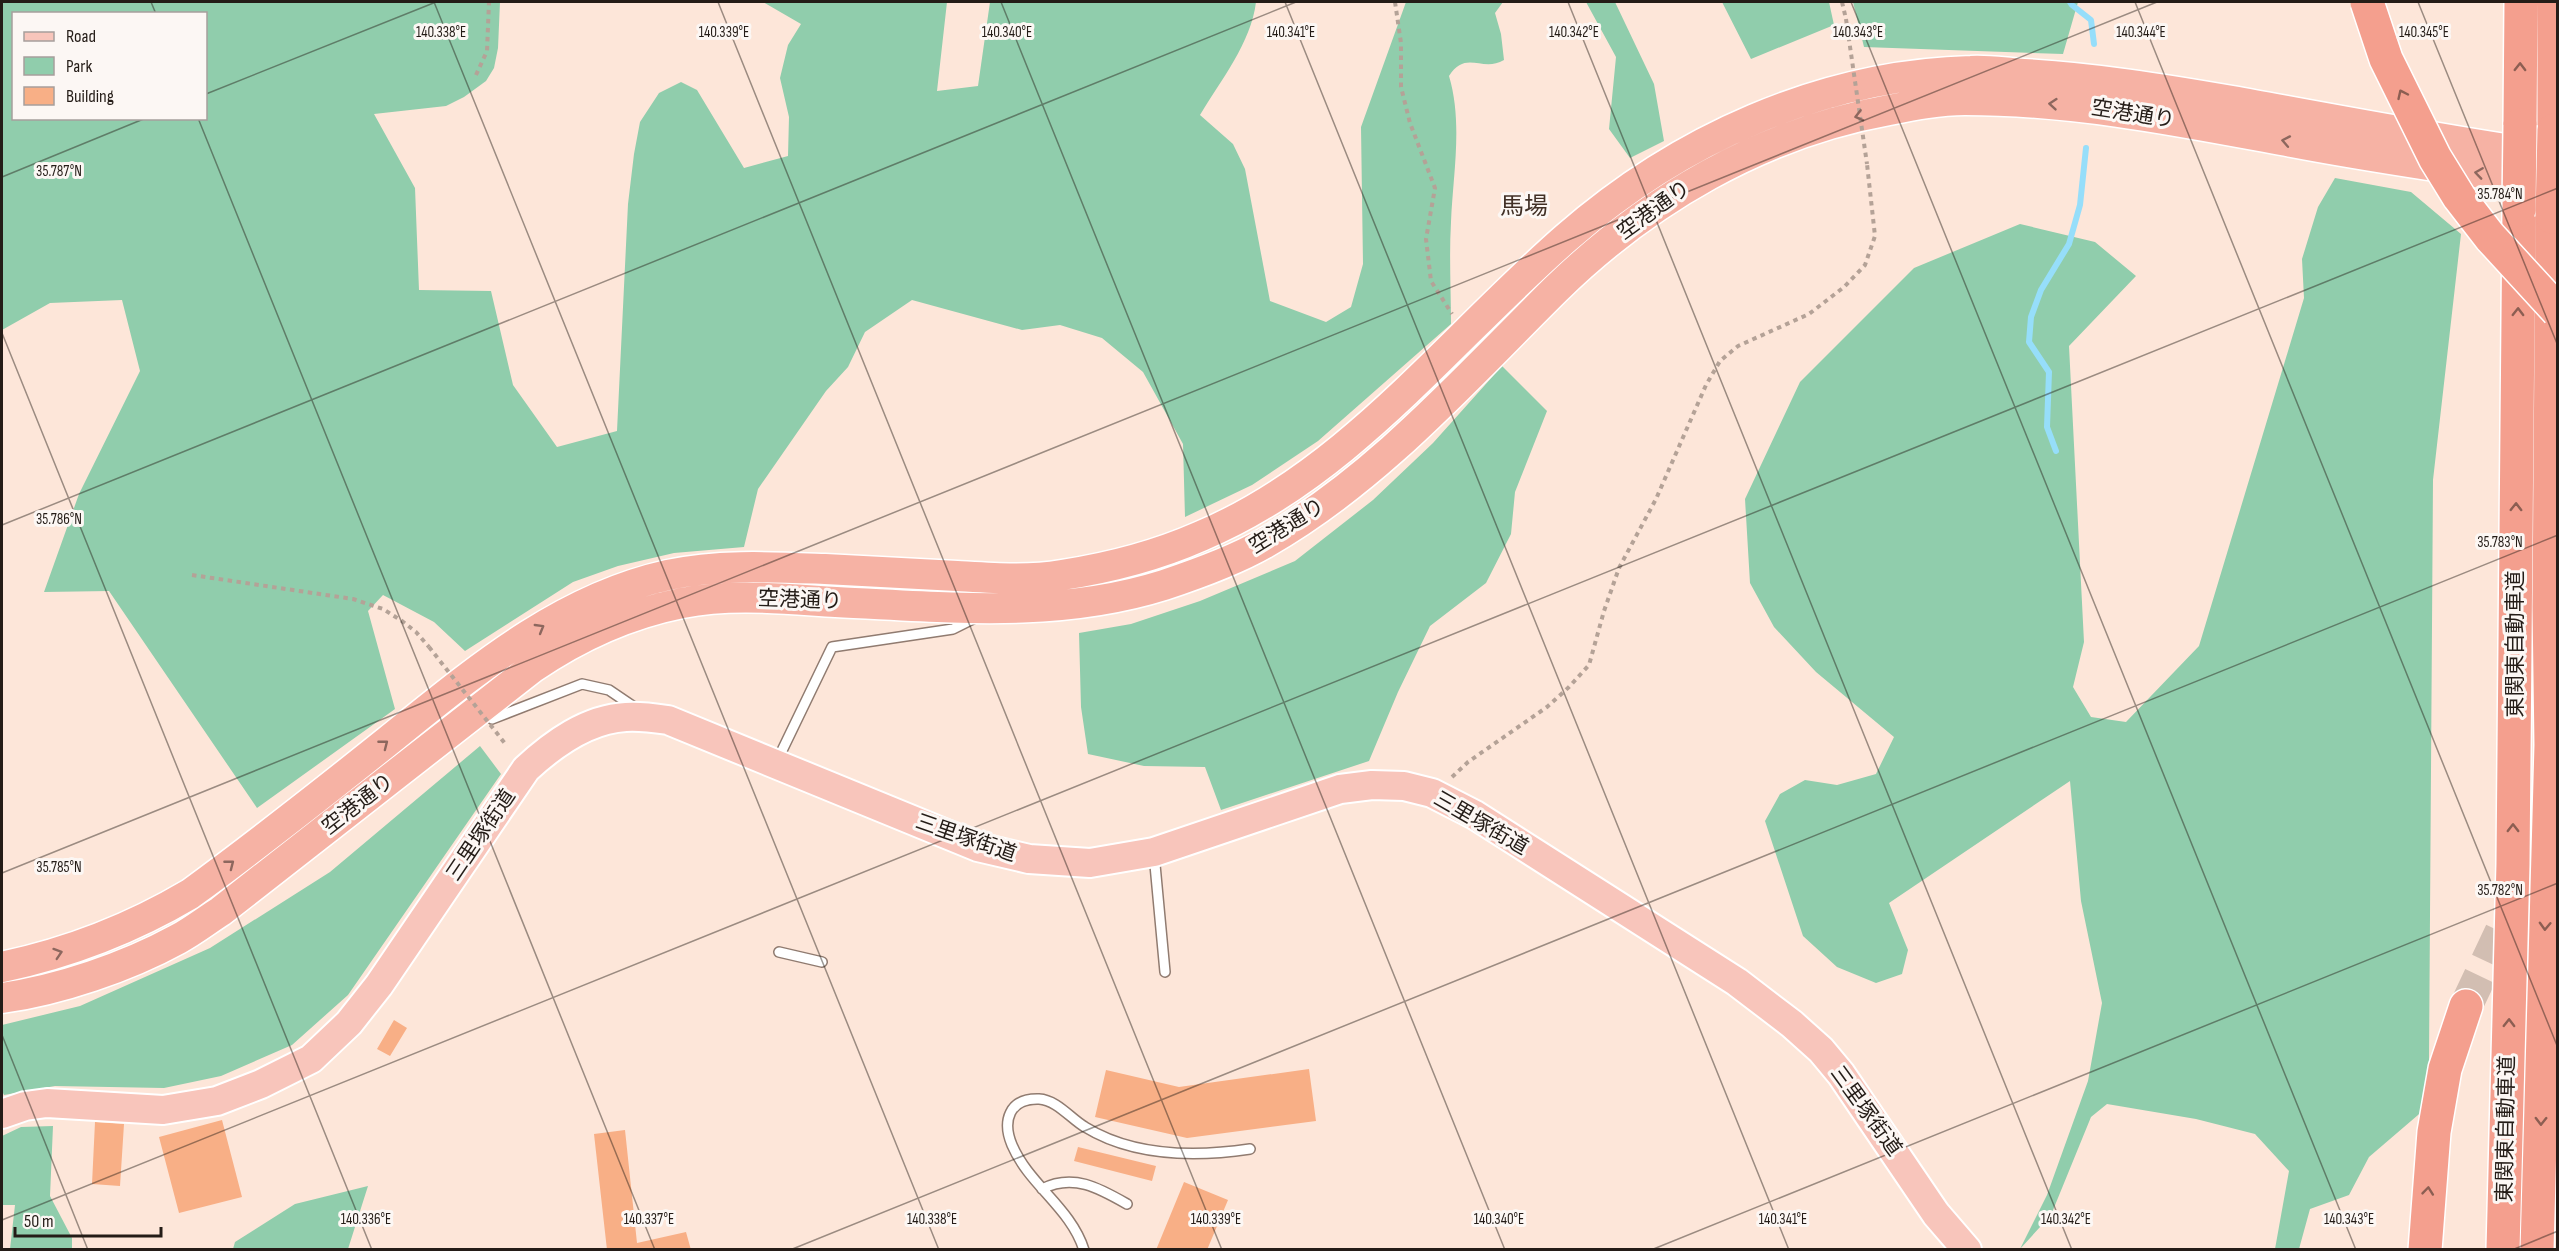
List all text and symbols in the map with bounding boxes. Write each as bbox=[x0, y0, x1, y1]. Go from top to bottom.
legend bbox=[12, 12, 207, 120]
text: 140.338°E bbox=[416, 23, 466, 42]
text: 140.339°E bbox=[699, 23, 749, 42]
text: 140.340°E bbox=[982, 23, 1032, 42]
text: 140.341°E bbox=[1267, 23, 1315, 42]
text: 140.342°E bbox=[1549, 23, 1599, 42]
text: 140.343°E bbox=[1833, 23, 1883, 42]
text: 140.344°E bbox=[2116, 23, 2166, 42]
text: 140.345°E bbox=[2399, 23, 2449, 42]
text: Road bbox=[66, 26, 96, 47]
text: Park bbox=[66, 56, 92, 77]
one-way arrow bbox=[2514, 62, 2527, 71]
text: Building bbox=[66, 86, 114, 107]
one-way arrow bbox=[2398, 89, 2410, 100]
street label: 空港通り bbox=[2090, 95, 2176, 133]
one-way arrow bbox=[2048, 98, 2057, 111]
one-way arrow bbox=[1854, 108, 1864, 121]
one-way arrow bbox=[2282, 135, 2292, 148]
text: 35.787°N bbox=[36, 162, 82, 181]
one-way arrow bbox=[2474, 167, 2483, 179]
street label: 空港通り bbox=[1613, 175, 1695, 245]
text: 35.784°N bbox=[2477, 185, 2523, 204]
district label: 馬場 bbox=[1500, 192, 1548, 221]
one-way arrow bbox=[2512, 308, 2524, 317]
street label: 空港通り bbox=[1245, 493, 1329, 559]
one-way arrow bbox=[2510, 503, 2522, 512]
text: 35.786°N bbox=[36, 510, 82, 529]
text: 35.783°N bbox=[2477, 533, 2523, 552]
street label: 東関東自動車道 bbox=[2503, 571, 2528, 718]
street label: 空港通り bbox=[758, 586, 842, 614]
one-way arrow bbox=[534, 623, 544, 635]
one-way arrow bbox=[377, 741, 388, 752]
street label: 空港通り bbox=[317, 768, 399, 840]
street label: 三里塚街道 bbox=[441, 784, 521, 886]
street label: 三里塚街道 bbox=[1429, 786, 1533, 860]
street label: 三里塚街道 bbox=[912, 809, 1020, 867]
one-way arrow bbox=[2507, 824, 2520, 833]
text: 35.785°N bbox=[36, 858, 82, 877]
one-way arrow bbox=[224, 861, 235, 872]
text: 35.782°N bbox=[2477, 881, 2523, 900]
one-way arrow bbox=[2539, 922, 2552, 931]
one-way arrow bbox=[52, 948, 63, 960]
one-way arrow bbox=[2502, 1019, 2515, 1028]
street label: 東関東自動車道 bbox=[2492, 1055, 2520, 1203]
street label: 三里塚街道 bbox=[1825, 1061, 1907, 1161]
one-way arrow bbox=[2535, 1117, 2547, 1126]
one-way arrow bbox=[2421, 1187, 2434, 1196]
scale bar bbox=[15, 1200, 160, 1238]
text: 140.336°E bbox=[341, 1210, 391, 1229]
text: 140.337°E bbox=[624, 1210, 674, 1229]
text: 140.338°E bbox=[907, 1210, 957, 1229]
text: 140.339°E bbox=[1191, 1210, 1241, 1229]
text: 140.340°E bbox=[1474, 1210, 1524, 1229]
text: 140.341°E bbox=[1759, 1210, 1807, 1229]
text: 140.342°E bbox=[2041, 1210, 2091, 1229]
text: 140.343°E bbox=[2324, 1210, 2374, 1229]
text: 50 m bbox=[24, 1211, 54, 1232]

